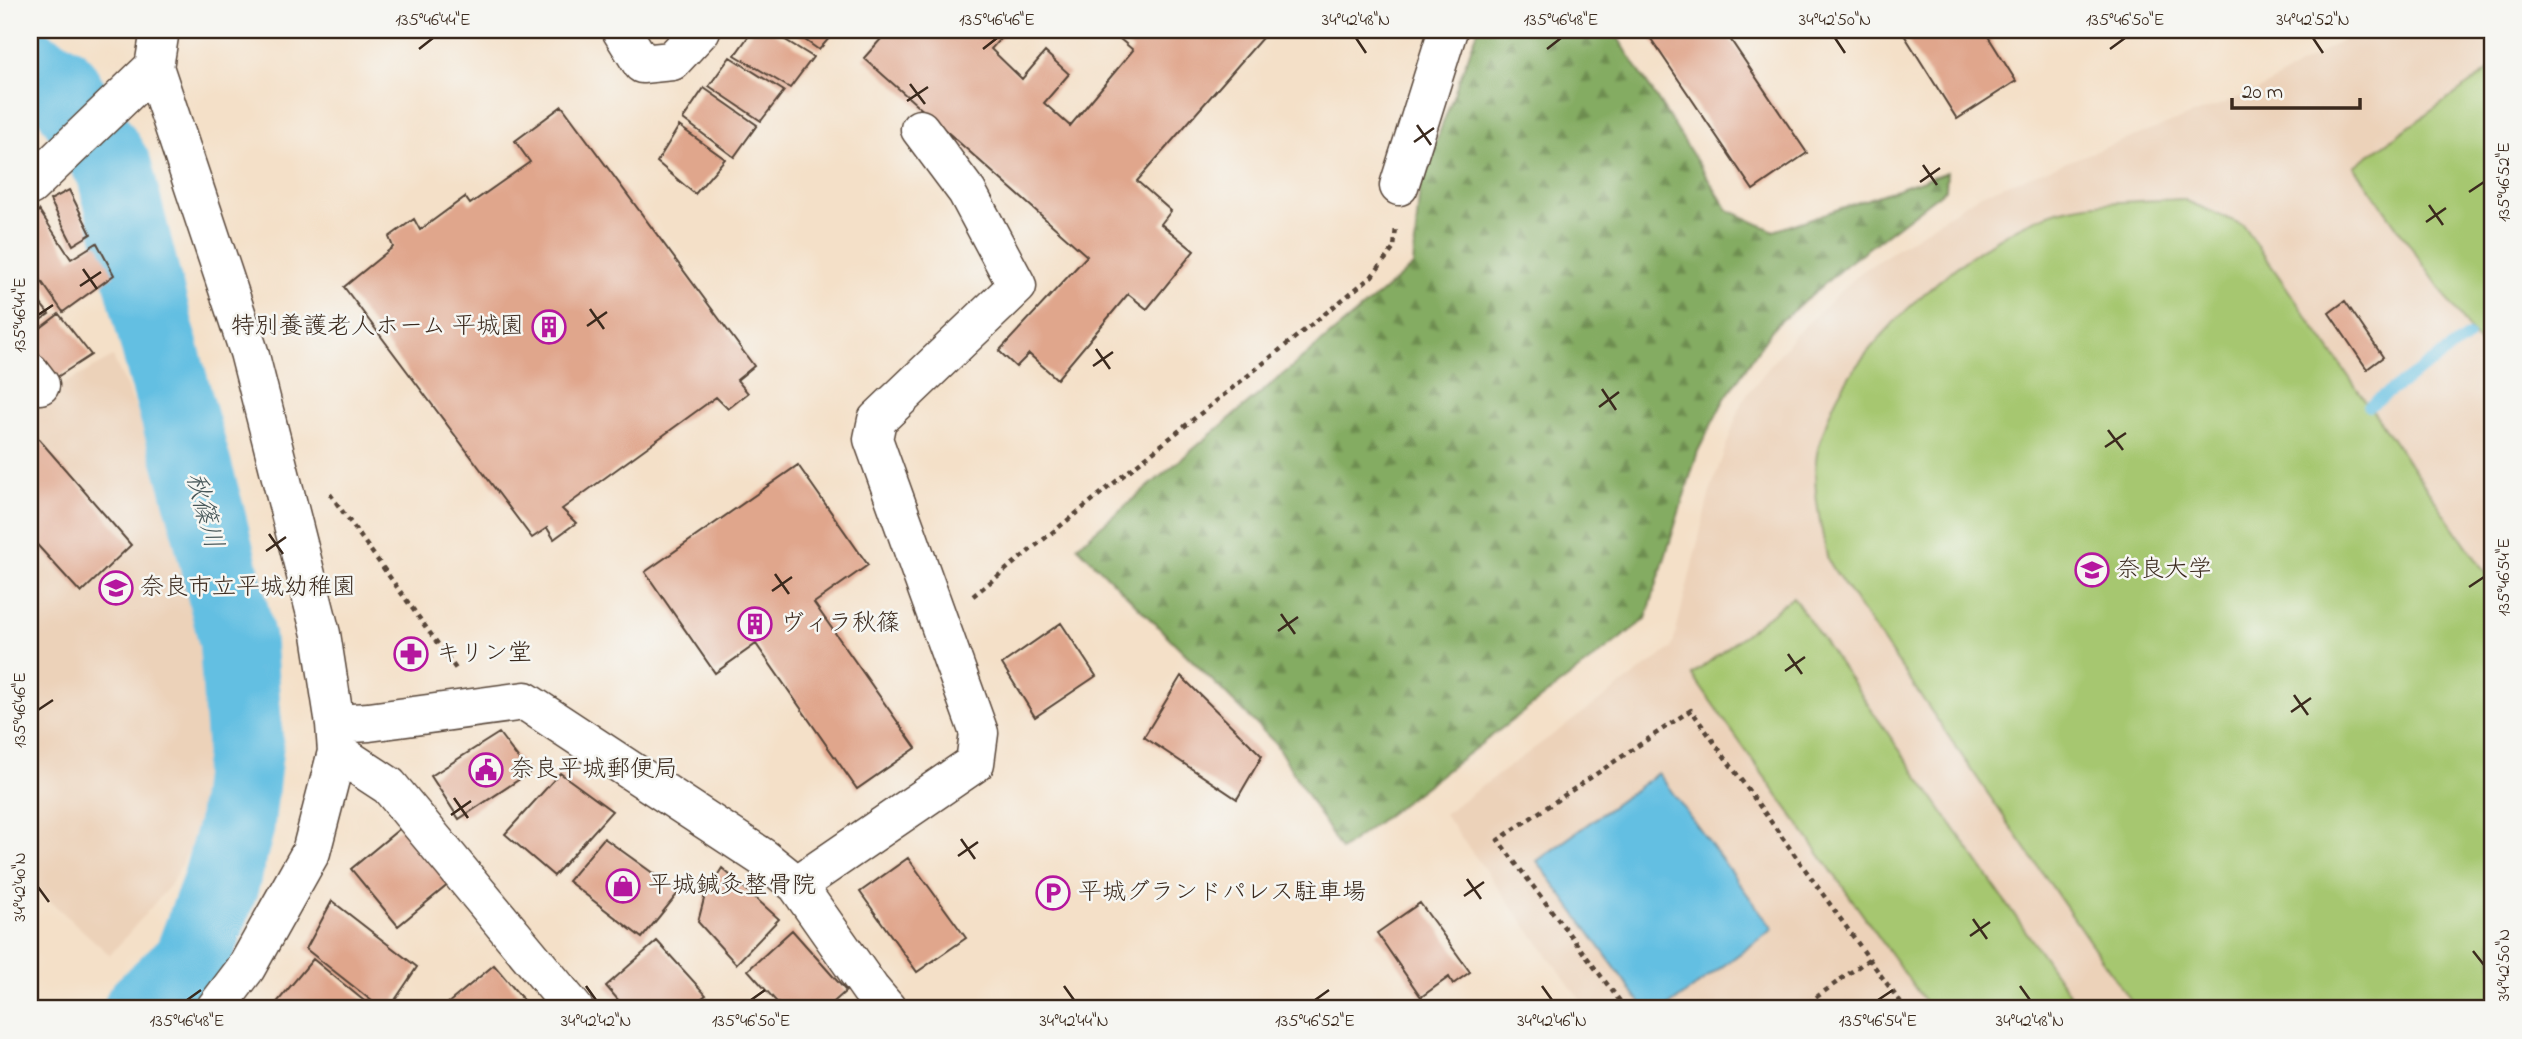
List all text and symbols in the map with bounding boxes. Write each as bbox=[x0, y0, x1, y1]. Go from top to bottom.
text: 135°46'44"E bbox=[395, 8, 471, 34]
text: 135°46'46"E bbox=[959, 8, 1035, 34]
text: 34°42'48"N bbox=[1322, 8, 1390, 34]
text: 135°46'48"E bbox=[1524, 8, 1598, 34]
text: 34°42'50"N bbox=[1799, 8, 1871, 34]
text: 135°46'50"E bbox=[2086, 8, 2164, 34]
text: 34°42'52"N bbox=[2276, 8, 2350, 34]
scale bar bbox=[2232, 66, 2359, 110]
text: 20 m bbox=[2242, 78, 2283, 108]
text: 135°46'52"E bbox=[2492, 142, 2518, 222]
text: 135°46'44"E bbox=[8, 277, 34, 353]
building icon: 特別養護老人ホーム 平城園 bbox=[530, 308, 568, 346]
place label: 特別養護老人ホーム 平城園 bbox=[231, 310, 524, 345]
water label: 秋篠川 bbox=[175, 468, 231, 554]
text: 135°46'54"E bbox=[2492, 538, 2518, 616]
school or university icon: 奈良大学 bbox=[2073, 551, 2111, 589]
place label: 奈良大学 bbox=[2116, 553, 2212, 588]
school or university icon: 奈良市立平城幼稚園 bbox=[97, 569, 135, 607]
place label: 奈良市立平城幼稚園 bbox=[140, 571, 356, 606]
building icon: ヴィラ秋篠 bbox=[736, 605, 774, 643]
place label: ヴィラ秋篠 bbox=[780, 607, 900, 642]
pharmacy icon: キリン堂 bbox=[392, 635, 430, 673]
place label: キリン堂 bbox=[436, 637, 532, 672]
text: 135°46'46"E bbox=[8, 672, 34, 748]
public building icon: 奈良平城郵便局 bbox=[467, 751, 505, 789]
place label: 奈良平城郵便局 bbox=[510, 753, 678, 788]
text: 34°42'40"N bbox=[8, 852, 34, 922]
shop icon: 平城鍼灸整骨院 bbox=[604, 867, 642, 905]
place label: 平城鍼灸整骨院 bbox=[648, 869, 816, 904]
parking icon: 平城グランドパレス駐車場 bbox=[1034, 874, 1072, 912]
place label: 平城グランドパレス駐車場 bbox=[1078, 876, 1366, 911]
text: 34°42'50"N bbox=[2492, 929, 2518, 1001]
text: 135°46'48"E bbox=[150, 1009, 224, 1035]
text: 34°42'42"N bbox=[561, 1009, 631, 1035]
text: 135°46'50"E bbox=[712, 1009, 790, 1035]
text: 34°42'44"N bbox=[1039, 1009, 1109, 1035]
text: 135°46'52"E bbox=[1275, 1009, 1355, 1035]
text: 34°42'46"N bbox=[1517, 1009, 1587, 1035]
text: 135°46'54"E bbox=[1839, 1009, 1917, 1035]
text: 34°42'48"N bbox=[1996, 1009, 2064, 1035]

